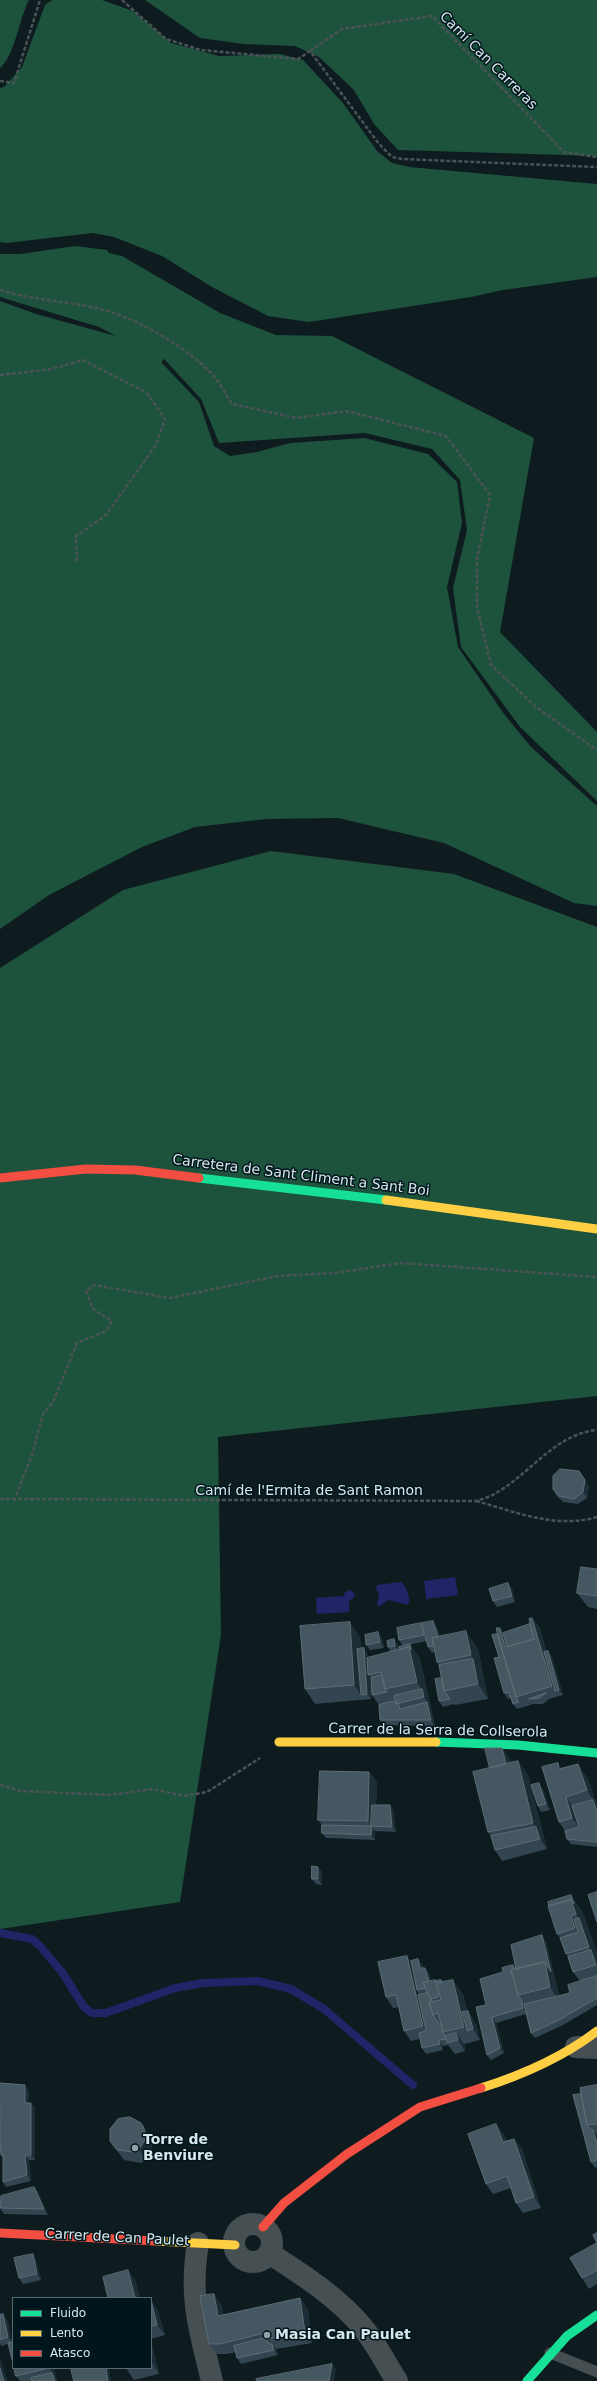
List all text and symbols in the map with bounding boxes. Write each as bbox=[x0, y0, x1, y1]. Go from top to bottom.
street label: Camí Can Carreras bbox=[436, 9, 540, 113]
street label: Carretera de Sant Climent a Sant Boi bbox=[171, 1152, 431, 1200]
street label: Camí de l'Ermita de Sant Ramon bbox=[195, 1483, 423, 1499]
street label: Carrer de la Serra de Collserola bbox=[328, 1721, 548, 1741]
place label: Torre de Benviure bbox=[143, 2132, 213, 2164]
marker: Torre de Benviure bbox=[130, 2143, 140, 2153]
street label: Carrer de Can Paulet bbox=[44, 2226, 190, 2250]
legend bbox=[12, 2297, 152, 2369]
text: Fluido bbox=[50, 2306, 86, 2320]
text: Lento bbox=[50, 2326, 84, 2340]
place label: Masia Can Paulet bbox=[275, 2327, 411, 2343]
marker: Masia Can Paulet bbox=[262, 2330, 272, 2340]
text: Atasco bbox=[50, 2346, 90, 2360]

